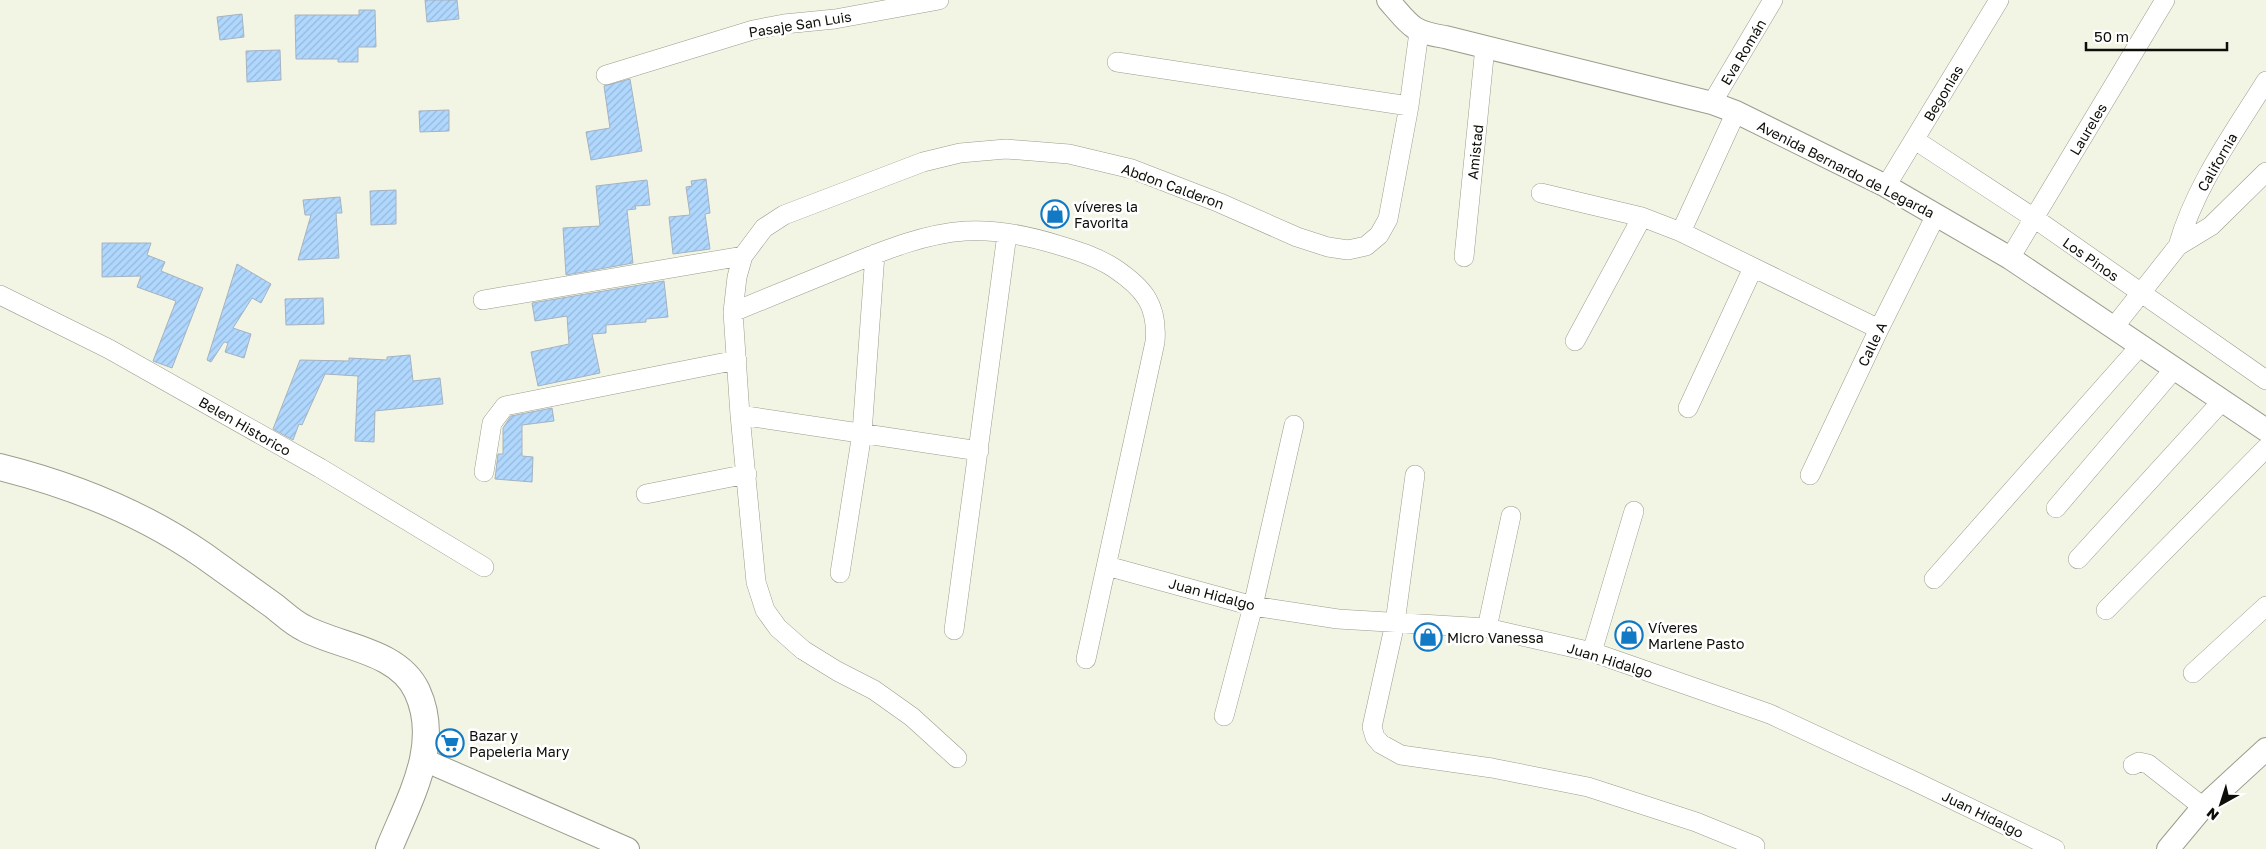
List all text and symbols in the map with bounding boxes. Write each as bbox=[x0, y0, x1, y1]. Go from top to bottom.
street label: Pasaje San Luis bbox=[747, 7, 853, 41]
street label: Eva Román bbox=[1717, 16, 1769, 88]
scale bar bbox=[2086, 20, 2227, 52]
text: 50 m bbox=[2094, 27, 2129, 45]
street label: Begonias bbox=[1920, 62, 1966, 124]
street label: Laureles bbox=[2066, 100, 2110, 158]
street label: Avenida Bernardo de Legarda bbox=[1755, 117, 1937, 221]
street label: Amistad bbox=[1464, 124, 1486, 180]
street label: California bbox=[2193, 130, 2241, 194]
street label: Abdon Calderon bbox=[1119, 160, 1227, 212]
place label: víveres la Favorita bbox=[1074, 198, 1138, 231]
shop icon: víveres la Favorita bbox=[1040, 199, 1070, 229]
street label: Los Pinos bbox=[2060, 234, 2122, 284]
street label: Calle A bbox=[1854, 318, 1890, 369]
street label: Belen Historico bbox=[196, 393, 294, 459]
street label: Juan Hidalgo bbox=[1167, 574, 1257, 614]
place label: Víveres Marlene Pasto bbox=[1648, 619, 1744, 652]
shop icon: Víveres Marlene Pasto bbox=[1614, 620, 1644, 650]
shop icon: Micro Vanessa bbox=[1413, 622, 1443, 652]
place label: Micro Vanessa bbox=[1447, 629, 1544, 646]
street label: Juan Hidalgo bbox=[1565, 639, 1655, 681]
place label: Bazar y Papeleria Mary bbox=[469, 727, 570, 760]
supermarket icon: Bazar y Papeleria Mary bbox=[435, 728, 465, 758]
north arrow bbox=[2196, 779, 2246, 829]
street label: Juan Hidalgo bbox=[1939, 787, 2027, 841]
text: N bbox=[2203, 805, 2222, 824]

